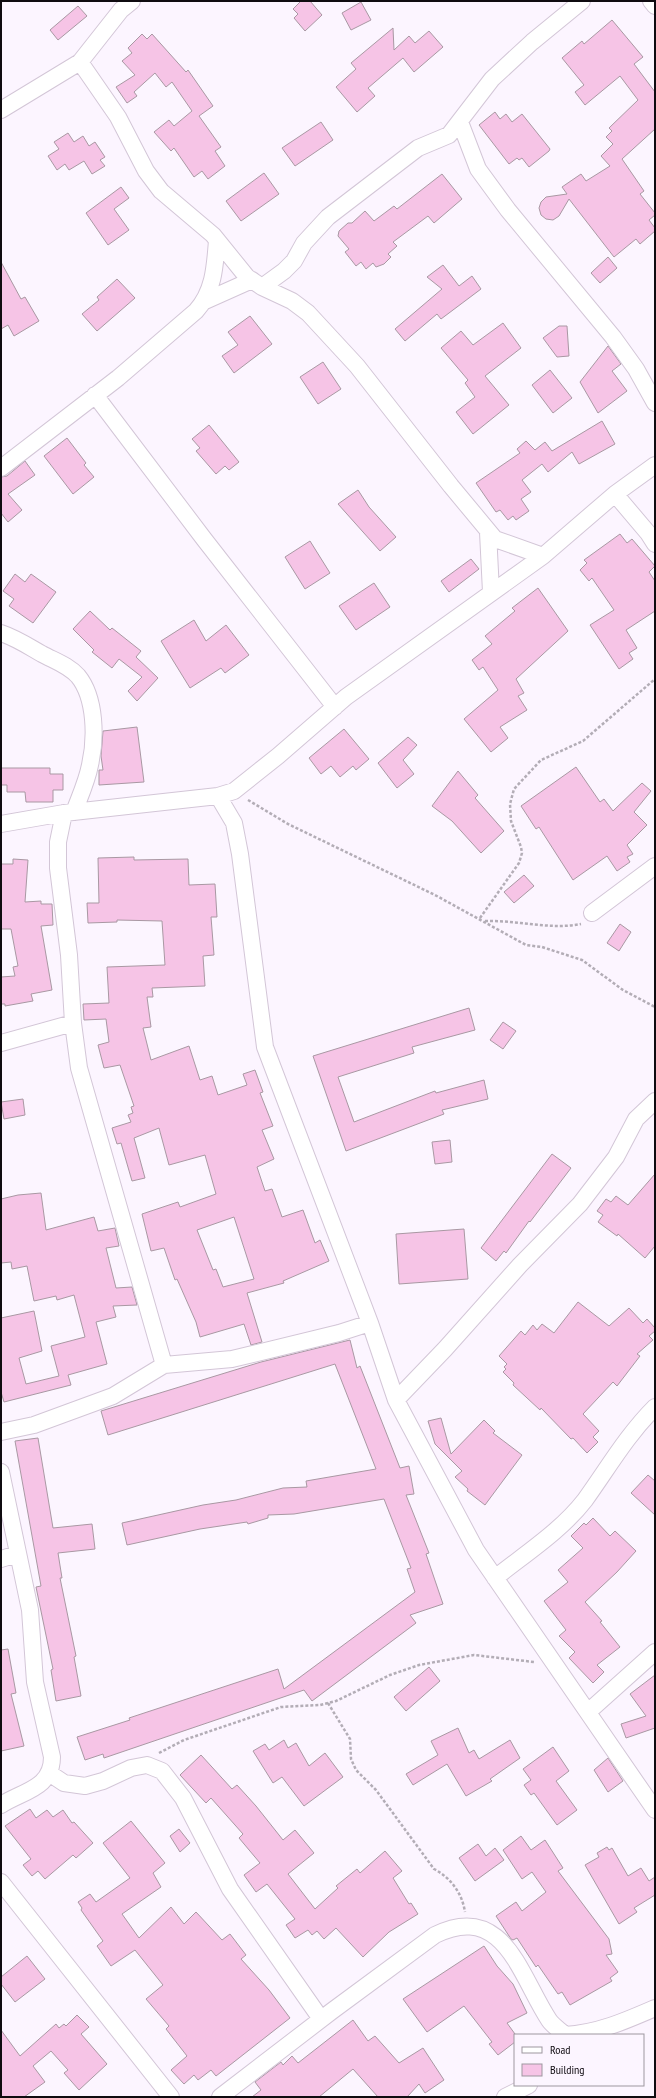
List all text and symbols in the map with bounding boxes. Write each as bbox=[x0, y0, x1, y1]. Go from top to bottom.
legend bbox=[514, 2034, 644, 2086]
text: Road bbox=[550, 2042, 570, 2057]
text: Building bbox=[550, 2062, 585, 2077]

